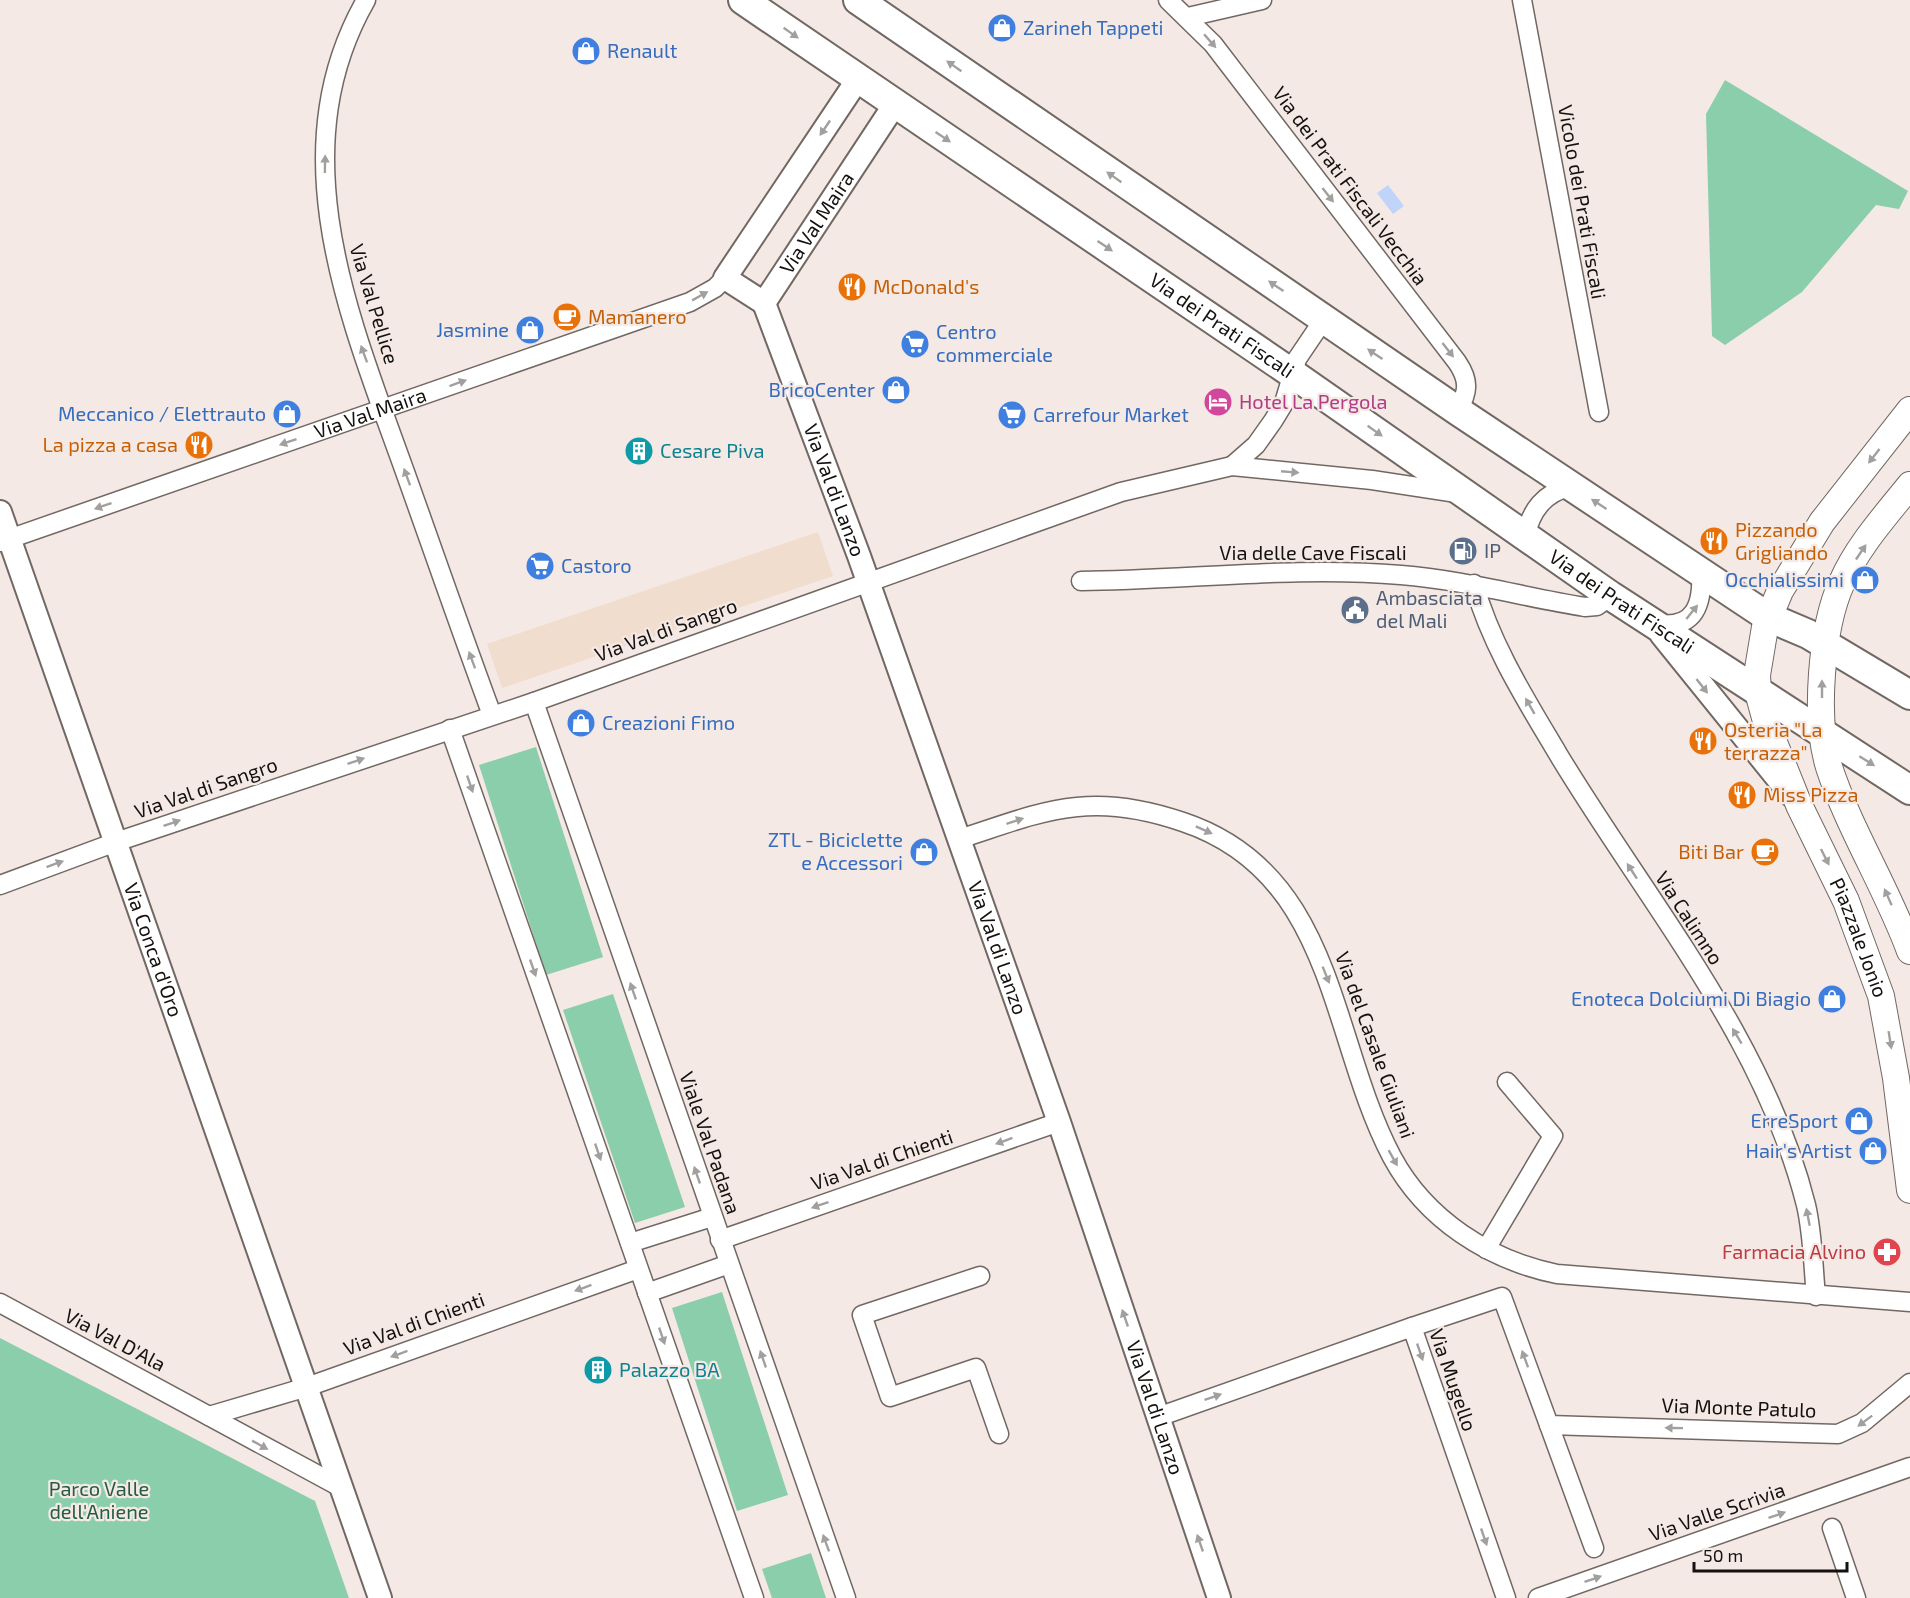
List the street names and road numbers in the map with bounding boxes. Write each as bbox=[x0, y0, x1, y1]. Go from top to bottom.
street label: Via dei Prati Fiscali Vecchia bbox=[1268, 81, 1433, 290]
street label: Vicolo dei Prati Fiscali bbox=[1554, 103, 1612, 301]
street label: Via Val Maira bbox=[774, 167, 858, 278]
street label: Via Val Pellice bbox=[345, 241, 405, 367]
street label: Via dei Prati Fiscali bbox=[1145, 267, 1299, 382]
street label: Via Val Maira bbox=[311, 382, 429, 443]
street label: Via Val di Lanzo bbox=[799, 420, 871, 560]
street label: Via delle Cave Fiscali bbox=[1219, 540, 1407, 564]
street label: Via dei Prati Fiscali bbox=[1545, 544, 1699, 658]
street label: Via Val di Sangro bbox=[591, 592, 740, 666]
street label: Via Val di Sangro bbox=[131, 751, 280, 823]
street label: Via Calimno bbox=[1651, 866, 1729, 969]
street label: Piazzale Jonio bbox=[1825, 874, 1893, 1000]
street label: Via Val di Lanzo bbox=[964, 878, 1033, 1018]
street label: Via Conca d'Oro bbox=[120, 879, 189, 1020]
street label: Via del Casale Giuliani bbox=[1331, 948, 1421, 1141]
street label: Viale Val Padana bbox=[675, 1068, 747, 1217]
street label: Via Val di Chienti bbox=[808, 1124, 956, 1195]
street label: Via Val di Chienti bbox=[340, 1286, 487, 1360]
street label: Via Val D'Ala bbox=[61, 1303, 170, 1376]
street label: Via Mugello bbox=[1425, 1325, 1483, 1434]
street label: Via Val di Lanzo bbox=[1122, 1337, 1190, 1478]
street label: Via Monte Patulo bbox=[1661, 1392, 1817, 1422]
street label: Via Valle Scrivia bbox=[1645, 1477, 1788, 1546]

